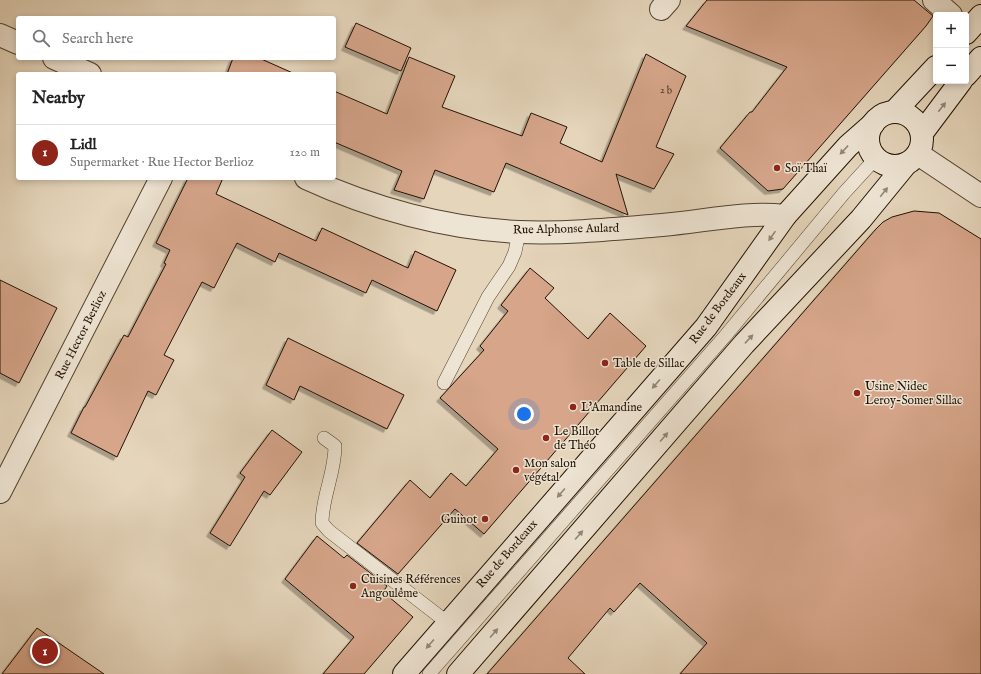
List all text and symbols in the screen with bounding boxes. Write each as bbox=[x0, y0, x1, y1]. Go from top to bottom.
map controls bbox=[933, 12, 969, 84]
button: + bbox=[933, 12, 969, 48]
search box bbox=[16, 16, 336, 60]
icon: search bbox=[30, 27, 52, 49]
text: Search here bbox=[62, 29, 133, 48]
button: − bbox=[933, 48, 969, 84]
house number: 2 b bbox=[660, 84, 672, 97]
text: Nearby bbox=[32, 88, 85, 109]
one-way arrow bbox=[937, 101, 946, 112]
text: Lidl bbox=[70, 135, 97, 154]
text: 1 bbox=[43, 144, 47, 161]
text: 120 m bbox=[290, 144, 320, 161]
one-way arrow bbox=[840, 145, 849, 155]
text: Supermarket · Rue Hector Berlioz bbox=[70, 154, 254, 171]
place label: Soï Thaï bbox=[785, 161, 828, 176]
marker: Soï Thaï bbox=[772, 163, 782, 173]
one-way arrow bbox=[879, 186, 888, 197]
street label: Rue Alphonse Aulard bbox=[513, 221, 620, 238]
one-way arrow bbox=[768, 230, 776, 241]
street label: Rue de Bordeaux bbox=[686, 269, 750, 347]
street label: Rue Hector Berlioz bbox=[52, 288, 110, 382]
one-way arrow bbox=[744, 334, 754, 344]
place label: Table de Sillac bbox=[613, 356, 685, 371]
marker: Table de Sillac bbox=[600, 358, 610, 368]
one-way arrow bbox=[651, 379, 660, 390]
place label: Usine Nidec Leroy-Somer Sillac bbox=[865, 379, 962, 408]
marker: Usine Nidec Leroy-Somer Sillac bbox=[852, 388, 862, 398]
place label: L'Amandine bbox=[581, 400, 643, 415]
marker: L'Amandine bbox=[568, 402, 578, 412]
your location bbox=[514, 404, 534, 424]
place label: Le Billot de Théo bbox=[554, 424, 599, 453]
one-way arrow bbox=[659, 431, 668, 442]
marker: Le Billot de Théo bbox=[541, 433, 551, 443]
place label: Mon salon végétal bbox=[524, 456, 577, 485]
marker: Mon salon végétal bbox=[511, 465, 521, 475]
one-way arrow bbox=[556, 488, 565, 498]
place label: Guinot bbox=[441, 512, 477, 527]
marker: Guinot bbox=[480, 514, 490, 524]
street label: Rue de Bordeaux bbox=[473, 517, 541, 591]
one-way arrow bbox=[574, 530, 583, 540]
place label: Cuisines Références Angoulême bbox=[360, 572, 461, 601]
marker: Cuisines Références Angoulême bbox=[348, 581, 358, 591]
one-way arrow bbox=[489, 628, 498, 639]
pin: 1 bbox=[32, 636, 58, 666]
one-way arrow bbox=[425, 639, 434, 649]

